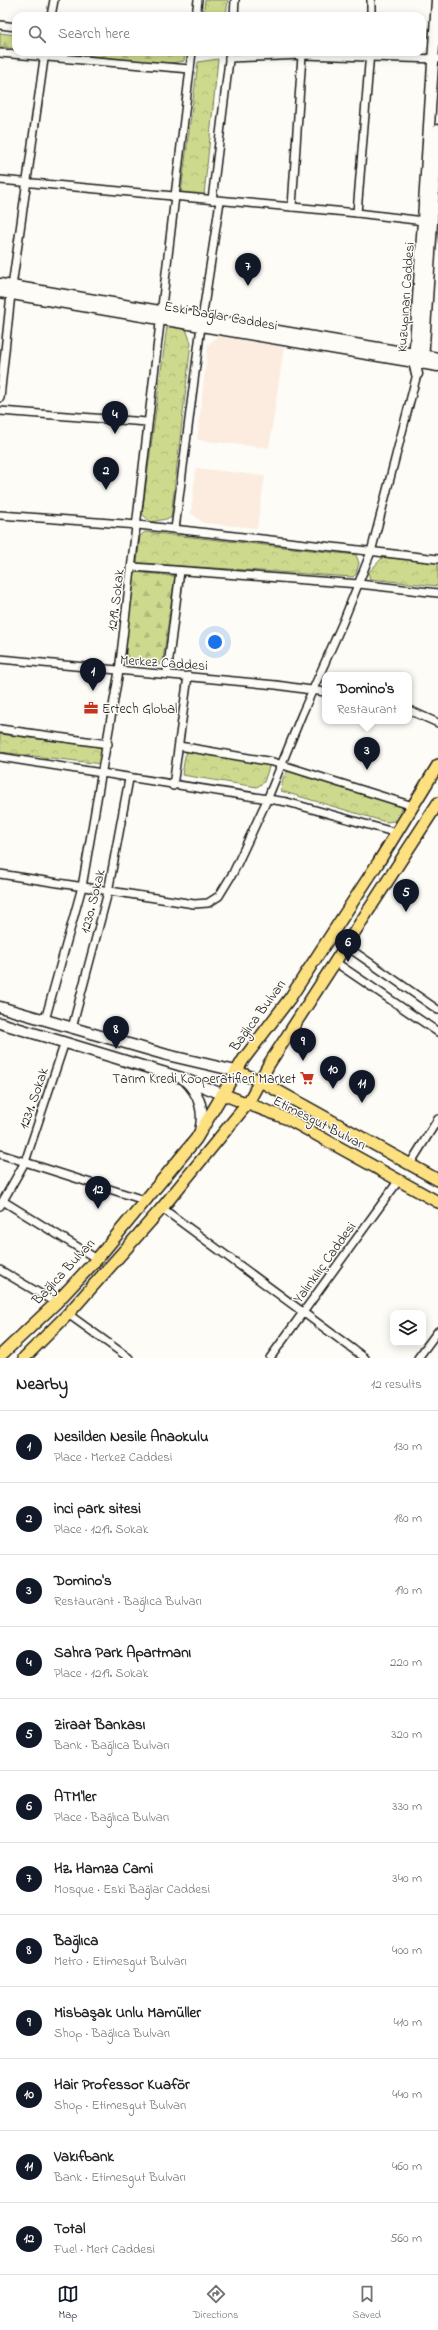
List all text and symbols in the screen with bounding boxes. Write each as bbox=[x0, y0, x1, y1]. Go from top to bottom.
search box bbox=[12, 12, 426, 56]
icon: search bbox=[26, 23, 48, 45]
text: Search here bbox=[58, 23, 130, 45]
street label: Kuzupınarı Caddesi bbox=[392, 241, 421, 353]
pin: 7 bbox=[235, 253, 261, 286]
street label: Eski Bağlar Caddesi bbox=[162, 296, 279, 338]
pin: 4 bbox=[102, 401, 128, 434]
pin: 2 bbox=[93, 457, 119, 490]
street label: 1219. Sokak bbox=[102, 567, 131, 632]
your location bbox=[205, 632, 225, 652]
street label: Merkez Caddesi bbox=[119, 650, 208, 677]
pin: 1 bbox=[80, 658, 106, 691]
popup bbox=[322, 672, 412, 724]
text: Domino's bbox=[337, 678, 394, 700]
place label: Ertech Global bbox=[102, 699, 177, 720]
office icon: Ertech Global bbox=[83, 700, 99, 716]
text: Restaurant bbox=[337, 700, 397, 719]
pin: 3 bbox=[354, 737, 380, 770]
street label: 1230. Sokak bbox=[75, 866, 112, 936]
pin: 5 bbox=[393, 879, 419, 912]
pin: 6 bbox=[335, 929, 361, 962]
street label: Bağlıca Bulvarı bbox=[224, 976, 292, 1058]
pin: 8 bbox=[103, 1016, 129, 1049]
pin: 9 bbox=[290, 1028, 316, 1061]
pin: 10 bbox=[320, 1056, 346, 1089]
street label: 1231. Sokak bbox=[14, 1064, 55, 1132]
place label: Tarım Kredi Kooperatifleri Market bbox=[112, 1069, 296, 1090]
supermarket icon: Tarım Kredi Kooperatifleri Market bbox=[299, 1070, 315, 1086]
pin: 11 bbox=[349, 1070, 375, 1103]
street label: Etimesgut Bulvarı bbox=[269, 1091, 370, 1157]
pin: 12 bbox=[85, 1176, 111, 1209]
street label: Yalınkılıç Caddesi bbox=[289, 1218, 362, 1308]
street label: Bağlıca Bulvarı bbox=[27, 1234, 101, 1311]
map controls bbox=[390, 1310, 426, 1346]
button: layers bbox=[390, 1310, 426, 1346]
text: Nearby bbox=[16, 1372, 68, 1397]
text: 12 results bbox=[371, 1375, 422, 1394]
text: Nesilden Nesile Anaokulu bbox=[54, 1426, 208, 1448]
text: 1 bbox=[27, 1437, 31, 1456]
text: 130 m bbox=[394, 1437, 422, 1456]
text: Place · Merkez Caddesi bbox=[54, 1448, 172, 1467]
text: inci park sitesi bbox=[54, 1498, 141, 1520]
text: 2 bbox=[26, 1509, 32, 1528]
text: 180 m bbox=[394, 1509, 422, 1528]
text: Place · 1219. Sokak bbox=[54, 1520, 148, 1539]
text: Domino's bbox=[54, 1570, 112, 1592]
text: 3 bbox=[26, 1581, 32, 1600]
text: 190 m bbox=[395, 1581, 422, 1600]
text: Restaurant · Bağlıca Bulvarı bbox=[54, 1592, 202, 1611]
text: Sahra Park Apartmanı bbox=[54, 1642, 191, 1664]
text: 4 bbox=[26, 1653, 32, 1672]
text: 220 m bbox=[390, 1653, 422, 1672]
text: Place · 1219. Sokak bbox=[54, 1664, 148, 1683]
text: Ziraat Bankası bbox=[54, 1714, 145, 1736]
text: 5 bbox=[25, 1725, 33, 1744]
text: 320 m bbox=[391, 1725, 422, 1744]
text: Bank · Bağlıca Bulvarı bbox=[54, 1736, 170, 1755]
text: ATM'ler bbox=[54, 1786, 96, 1808]
text: 6 bbox=[26, 1797, 32, 1816]
text: 330 m bbox=[392, 1797, 422, 1816]
text: Place · Bağlıca Bulvarı bbox=[54, 1808, 169, 1827]
text: Hz. Hamza Cami bbox=[54, 1858, 153, 1880]
text: 7 bbox=[26, 1869, 32, 1888]
text: 340 m bbox=[392, 1869, 422, 1888]
text: Mosque · Eski Bağlar Caddesi bbox=[54, 1880, 210, 1899]
text: Bağlıca bbox=[54, 1930, 98, 1952]
text: 8 bbox=[27, 1941, 31, 1960]
text: 400 m bbox=[392, 1941, 422, 1960]
text: Metro · Etimesgut Bulvarı bbox=[54, 1952, 187, 1971]
text: Misbaşak Unlu Mamüller bbox=[54, 2002, 201, 2024]
text: 9 bbox=[27, 2013, 31, 2032]
text: 410 m bbox=[394, 2013, 422, 2032]
text: Shop · Bağlıca Bulvarı bbox=[54, 2024, 170, 2043]
text: Hair Professor Kuaför bbox=[54, 2074, 190, 2096]
text: 10 bbox=[24, 2085, 34, 2104]
text: 440 m bbox=[392, 2085, 422, 2104]
text: Shop · Etimesgut Bulvarı bbox=[54, 2096, 186, 2115]
text: Vakıfbank bbox=[54, 2146, 114, 2168]
text: 11 bbox=[25, 2157, 33, 2176]
text: 460 m bbox=[392, 2157, 422, 2176]
text: Bank · Etimesgut Bulvarı bbox=[54, 2168, 186, 2187]
text: Total bbox=[54, 2218, 85, 2240]
text: 12 bbox=[24, 2229, 34, 2248]
text: 560 m bbox=[390, 2229, 422, 2248]
text: Fuel · Mert Caddesi bbox=[54, 2240, 155, 2259]
tab: Map bbox=[57, 2283, 79, 2323]
tab: Directions bbox=[193, 2283, 238, 2323]
tab: Saved bbox=[352, 2283, 381, 2323]

